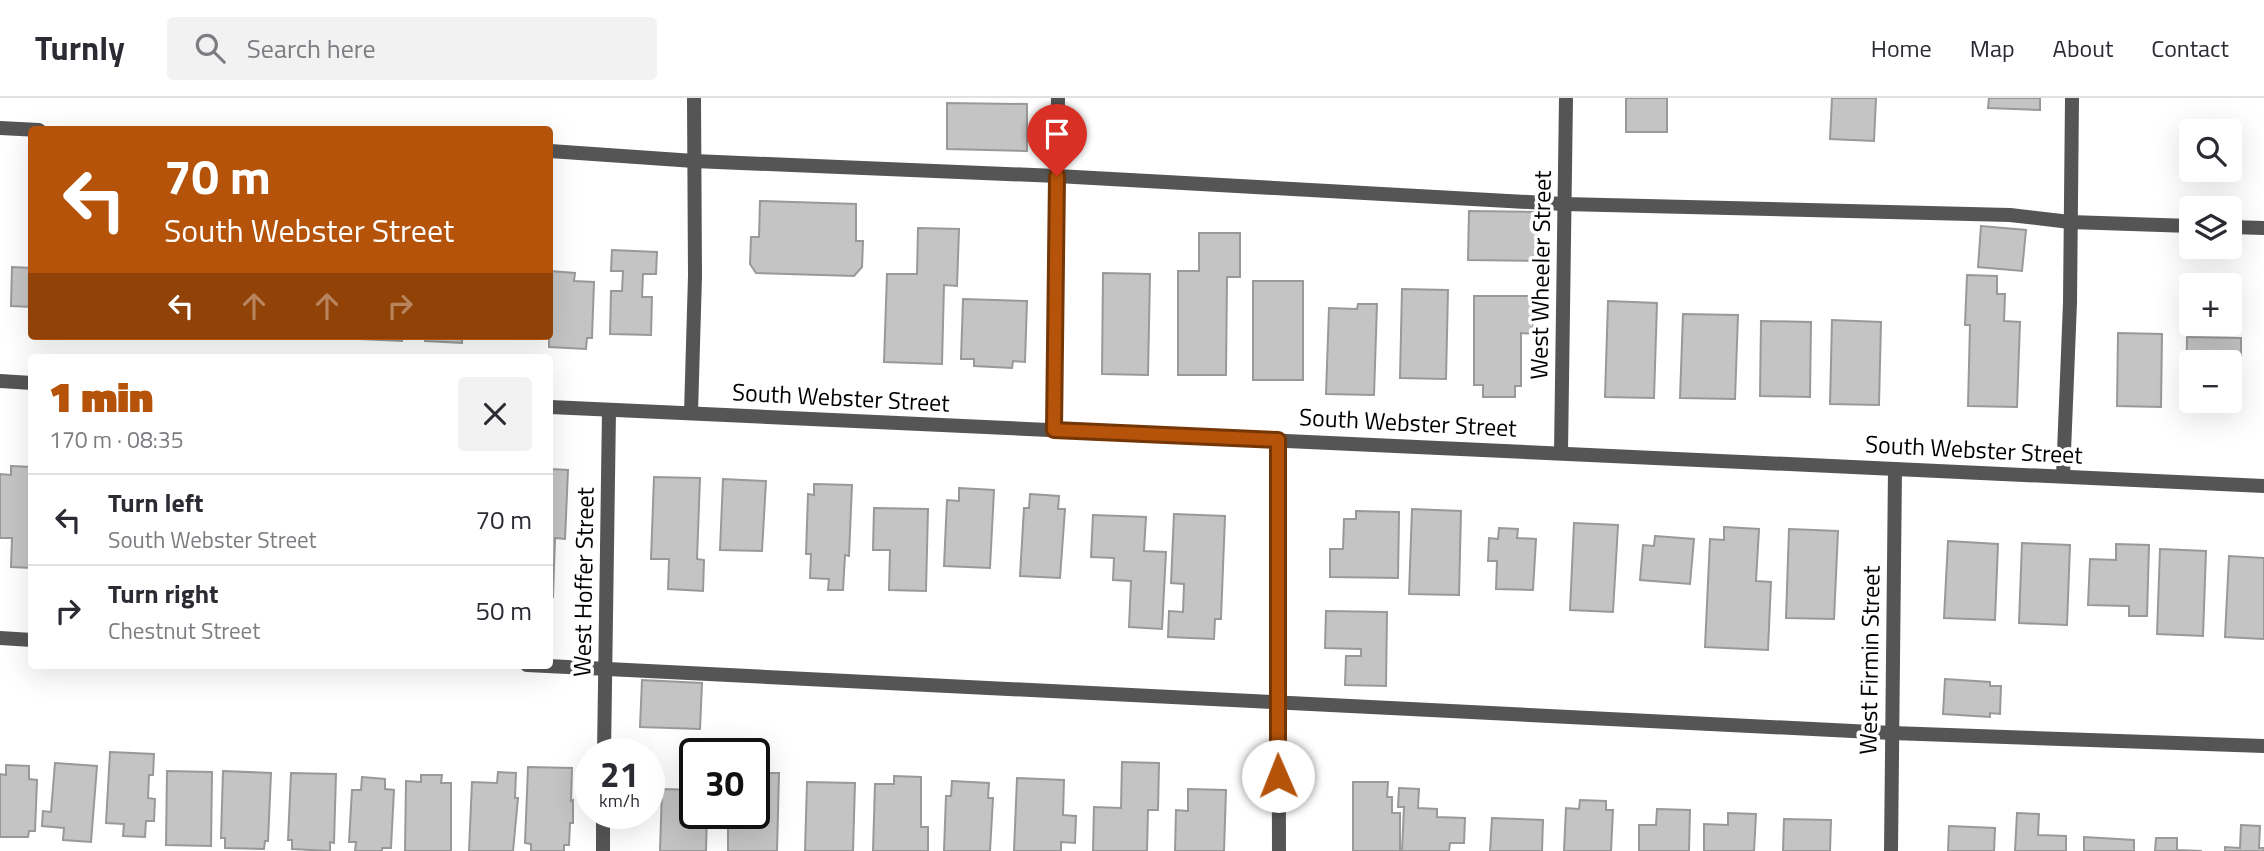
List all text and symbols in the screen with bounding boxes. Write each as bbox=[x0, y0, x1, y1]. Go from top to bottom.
search box bbox=[167, 17, 657, 80]
text: Turnly bbox=[35, 23, 125, 73]
icon: search bbox=[191, 29, 229, 67]
text: Search here bbox=[247, 29, 376, 68]
text: Home bbox=[1871, 30, 1932, 66]
text: Map bbox=[1970, 30, 2015, 66]
text: About bbox=[2053, 30, 2113, 66]
text: Contact bbox=[2151, 30, 2229, 66]
pin bbox=[1027, 104, 1087, 176]
icon: arrive bbox=[1038, 115, 1076, 153]
map controls bbox=[2179, 119, 2242, 413]
button: search bbox=[2179, 119, 2242, 182]
text: 70 m bbox=[164, 138, 271, 213]
icon: left bbox=[49, 154, 140, 245]
street label: West Wheeler Street bbox=[1520, 169, 1560, 380]
button: layers bbox=[2179, 196, 2242, 259]
text: South Webster Street bbox=[164, 206, 454, 254]
button: + bbox=[2179, 273, 2242, 336]
icon: left bbox=[162, 287, 200, 325]
icon: ahead bbox=[235, 287, 273, 325]
icon: ahead bbox=[308, 287, 346, 325]
icon: right bbox=[381, 287, 419, 325]
button: − bbox=[2179, 350, 2242, 413]
text: 1 min bbox=[49, 364, 153, 428]
street label: South Webster Street bbox=[731, 373, 951, 421]
button: close bbox=[458, 377, 532, 451]
street label: South Webster Street bbox=[1298, 398, 1518, 446]
text: 170 m · 08:35 bbox=[49, 422, 184, 457]
street label: South Webster Street bbox=[1864, 425, 2084, 473]
text: Turn left bbox=[108, 483, 203, 522]
street label: West Hoffer Street bbox=[563, 486, 603, 677]
text: 70 m bbox=[475, 500, 532, 539]
icon: left bbox=[49, 501, 87, 539]
text: South Webster Street bbox=[108, 522, 317, 557]
street label: West Firmin Street bbox=[1849, 564, 1889, 755]
text: Turn right bbox=[108, 574, 219, 613]
text: 50 m bbox=[475, 591, 532, 630]
icon: right bbox=[49, 592, 87, 630]
text: Chestnut Street bbox=[108, 613, 260, 648]
speed limit sign: 30 bbox=[679, 738, 770, 829]
position arrow bbox=[1241, 739, 1315, 813]
text: 21 bbox=[600, 747, 639, 801]
text: km/h bbox=[599, 787, 640, 814]

